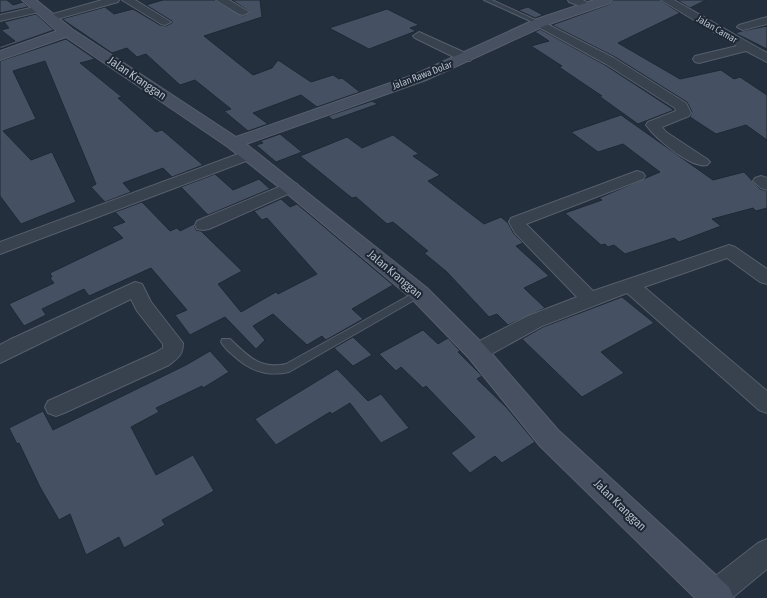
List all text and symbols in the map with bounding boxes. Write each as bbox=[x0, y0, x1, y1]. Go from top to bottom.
street label: Jalan Camar bbox=[695, 13, 740, 46]
street label: Jalan Kranggan bbox=[105, 53, 169, 103]
street label: Jalan Rawa Dolar bbox=[390, 58, 455, 92]
street label: Jalan Kranggan bbox=[365, 247, 425, 301]
street label: Jalan Kranggan bbox=[591, 477, 649, 533]

